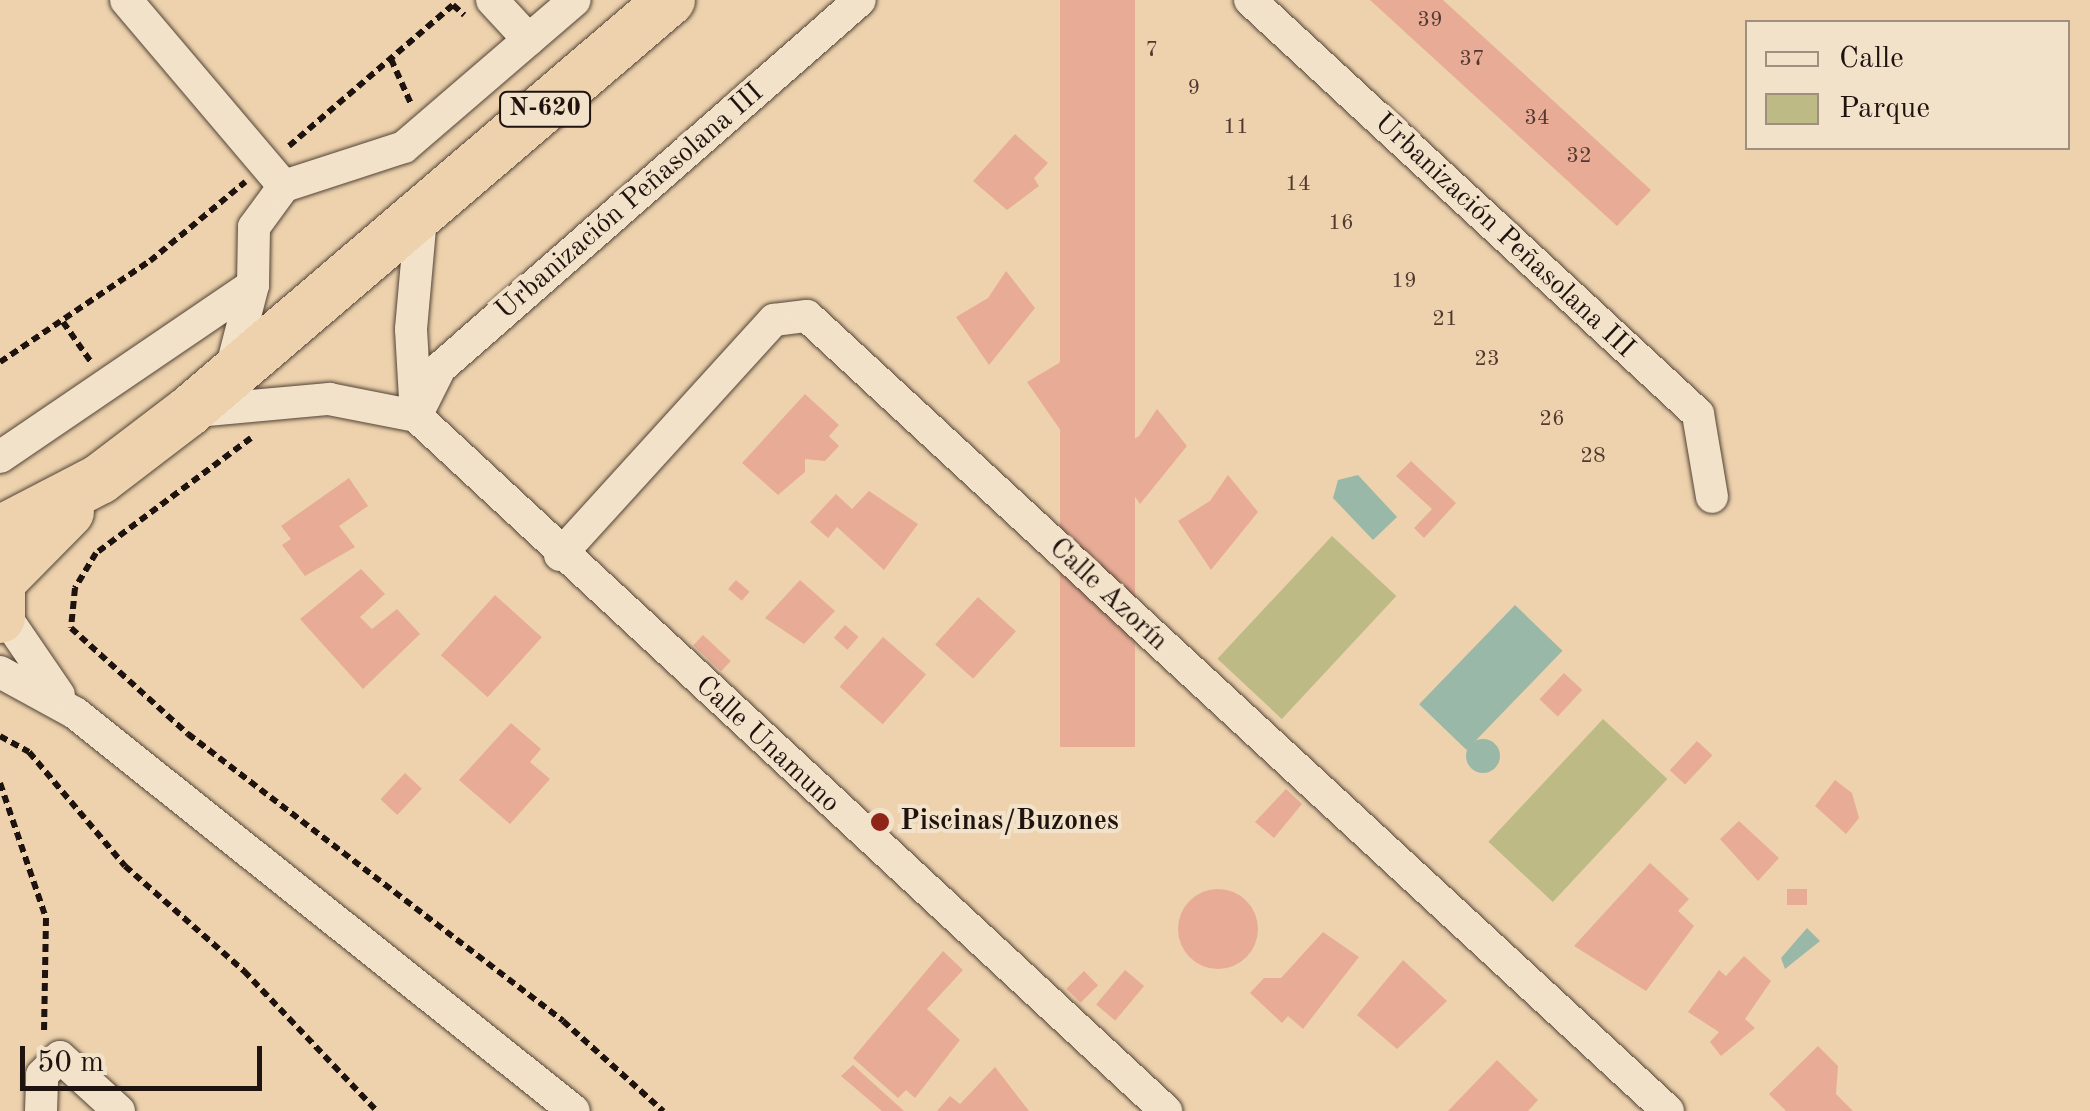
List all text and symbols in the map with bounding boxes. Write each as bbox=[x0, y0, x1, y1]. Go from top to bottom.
house number: 39 bbox=[1417, 8, 1443, 34]
legend bbox=[1745, 20, 2070, 150]
house number: 7 bbox=[1146, 38, 1158, 64]
text: Calle bbox=[1839, 44, 1904, 74]
house number: 37 bbox=[1459, 47, 1485, 73]
house number: 9 bbox=[1188, 76, 1200, 102]
street label: Urbanización Peñasolana III bbox=[489, 77, 771, 327]
road number: N-620 bbox=[498, 89, 592, 129]
text: Parque bbox=[1839, 94, 1930, 124]
house number: 34 bbox=[1524, 106, 1550, 132]
street label: Urbanización Peñasolana III bbox=[1367, 107, 1641, 365]
house number: 11 bbox=[1223, 115, 1249, 141]
house number: 32 bbox=[1566, 144, 1592, 170]
house number: 14 bbox=[1285, 172, 1311, 198]
house number: 16 bbox=[1328, 211, 1354, 237]
house number: 19 bbox=[1391, 269, 1417, 295]
house number: 21 bbox=[1432, 307, 1458, 333]
house number: 23 bbox=[1474, 347, 1500, 373]
house number: 26 bbox=[1539, 407, 1565, 433]
house number: 28 bbox=[1580, 444, 1606, 470]
street label: Calle Azorín bbox=[1042, 531, 1174, 659]
street label: Calle Unamuno bbox=[688, 669, 846, 821]
place label: Piscinas/Buzones bbox=[900, 805, 1119, 839]
marker: Piscinas/Buzones bbox=[869, 811, 891, 833]
scale bar bbox=[25, 1026, 268, 1088]
text: 50 m bbox=[37, 1048, 104, 1078]

